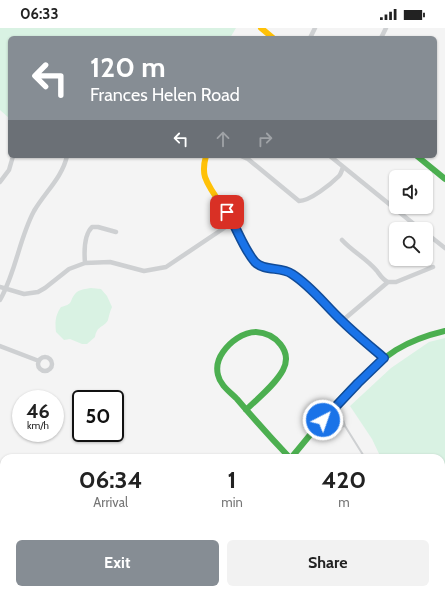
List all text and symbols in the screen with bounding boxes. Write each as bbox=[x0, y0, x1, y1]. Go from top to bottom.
text: 06:33 bbox=[20, 5, 59, 23]
text: 120 m bbox=[90, 50, 166, 84]
icon: left bbox=[24, 52, 76, 104]
text: Frances Helen Road bbox=[90, 84, 240, 106]
icon: left bbox=[170, 128, 192, 150]
icon: ahead bbox=[212, 128, 234, 150]
icon: right bbox=[254, 128, 276, 150]
map controls bbox=[389, 170, 433, 266]
button: sound bbox=[389, 170, 433, 214]
pin bbox=[210, 195, 244, 229]
icon: arrive bbox=[216, 201, 238, 223]
button: search bbox=[389, 222, 433, 266]
speed limit sign: 50 bbox=[72, 390, 124, 442]
text: 46 bbox=[26, 399, 50, 423]
position arrow bbox=[302, 399, 344, 441]
text: km/h bbox=[27, 419, 49, 432]
text: 06:34 bbox=[79, 465, 142, 494]
text: 1 bbox=[228, 465, 236, 494]
text: 420 bbox=[322, 465, 366, 494]
text: Arrival bbox=[93, 494, 128, 510]
text: min bbox=[221, 494, 243, 510]
text: m bbox=[338, 494, 350, 510]
button: Exit bbox=[16, 540, 219, 586]
button: Share bbox=[227, 540, 429, 586]

